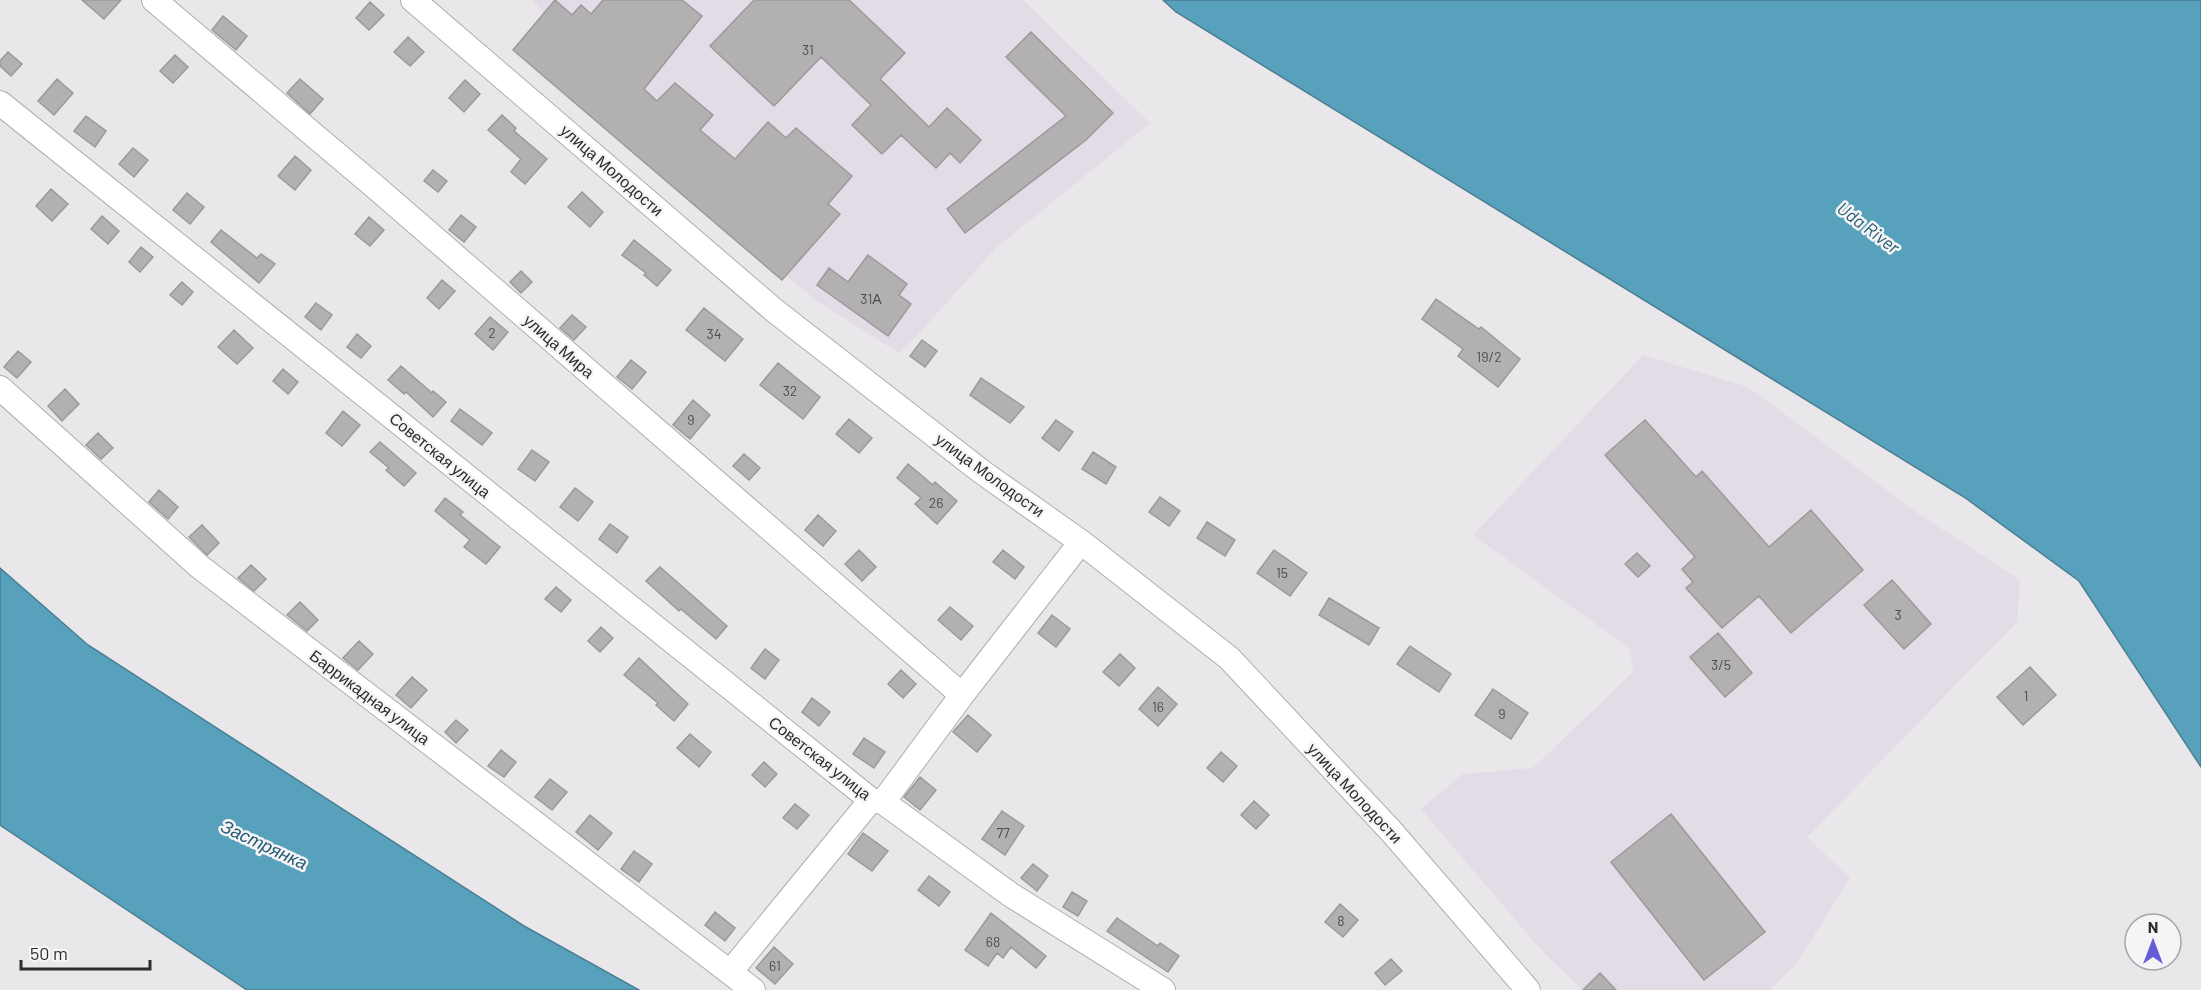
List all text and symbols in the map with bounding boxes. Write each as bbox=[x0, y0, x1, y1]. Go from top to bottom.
house number: 31 bbox=[802, 41, 814, 58]
street label: улица Молодости bbox=[557, 120, 668, 219]
water label: Uda River bbox=[1833, 197, 1905, 258]
house number: 31А bbox=[860, 290, 882, 307]
street label: улица Мира bbox=[520, 310, 599, 381]
house number: 2 bbox=[488, 324, 496, 341]
house number: 34 bbox=[707, 325, 721, 342]
house number: 19/2 bbox=[1476, 348, 1502, 365]
house number: 32 bbox=[783, 382, 797, 399]
street label: Советская улица bbox=[386, 408, 495, 501]
house number: 9 bbox=[687, 411, 695, 428]
street label: улица Молодости bbox=[932, 429, 1048, 520]
house number: 26 bbox=[929, 494, 943, 511]
house number: 15 bbox=[1276, 564, 1288, 581]
house number: 3 bbox=[1894, 606, 1902, 623]
street label: Баррикадная улица bbox=[307, 645, 434, 748]
house number: 3/5 bbox=[1711, 656, 1731, 673]
house number: 1 bbox=[2024, 687, 2028, 704]
house number: 16 bbox=[1152, 698, 1164, 715]
house number: 9 bbox=[1498, 705, 1506, 722]
street label: Советская улица bbox=[765, 712, 875, 803]
street label: улица Молодости bbox=[1304, 739, 1407, 847]
water label: Застрянка bbox=[218, 815, 311, 874]
house number: 77 bbox=[996, 824, 1010, 841]
house number: 8 bbox=[1337, 912, 1345, 929]
north arrow bbox=[2123, 912, 2183, 972]
text: N bbox=[2148, 917, 2158, 936]
scale bar bbox=[21, 933, 150, 971]
house number: 68 bbox=[986, 933, 1000, 950]
text: 50 m bbox=[30, 942, 68, 964]
house number: 61 bbox=[769, 957, 781, 974]

